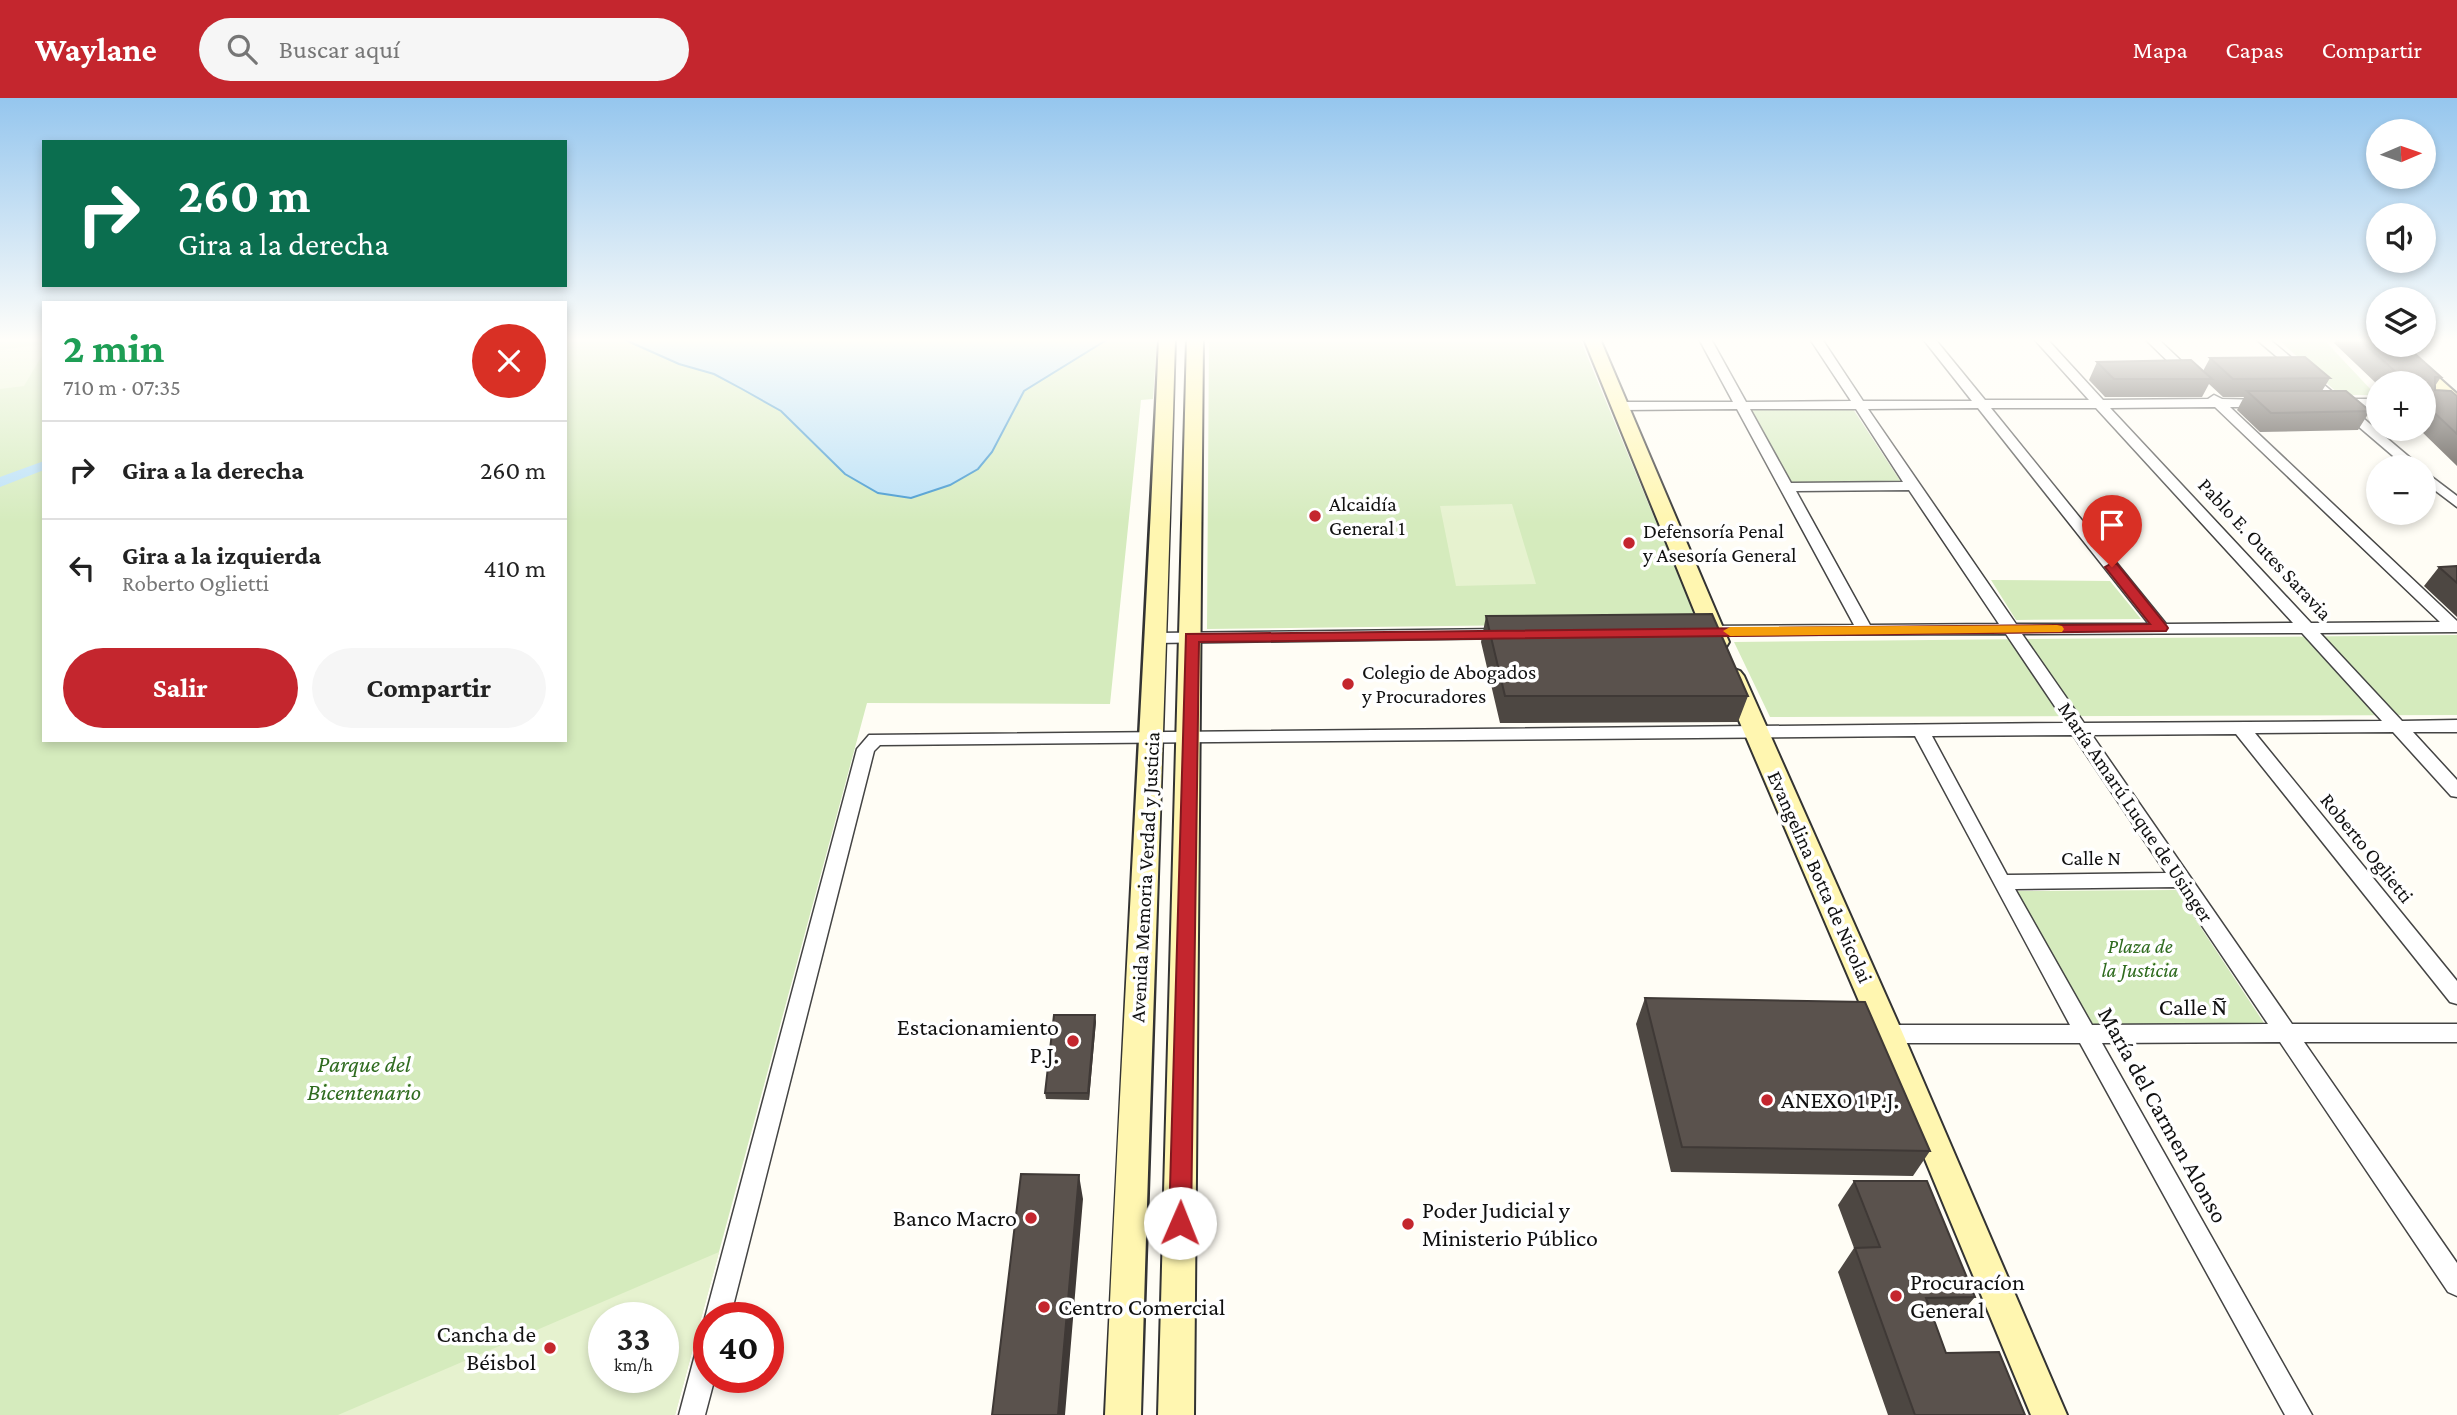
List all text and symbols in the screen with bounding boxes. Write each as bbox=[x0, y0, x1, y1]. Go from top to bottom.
search box bbox=[199, 18, 689, 81]
icon: search bbox=[223, 30, 261, 68]
text: Waylane bbox=[35, 31, 157, 68]
text: Buscar aquí bbox=[279, 35, 400, 64]
text: Mapa bbox=[2133, 36, 2188, 63]
text: Capas bbox=[2226, 36, 2284, 63]
text: Compartir bbox=[2322, 36, 2422, 63]
north arrow bbox=[2366, 119, 2436, 189]
map controls bbox=[2366, 119, 2436, 525]
icon: right bbox=[63, 168, 154, 259]
text: 260 m bbox=[178, 168, 310, 223]
button: sound bbox=[2366, 203, 2436, 273]
text: Gira a la derecha bbox=[178, 226, 389, 262]
button: layers bbox=[2366, 287, 2436, 357]
text: 2 min bbox=[63, 324, 164, 371]
button: close bbox=[472, 324, 546, 398]
button: + bbox=[2366, 371, 2436, 441]
text: 710 m · 07:35 bbox=[63, 374, 181, 400]
icon: right bbox=[63, 451, 101, 489]
button: − bbox=[2366, 455, 2436, 525]
text: Gira a la derecha bbox=[122, 456, 304, 485]
text: 260 m bbox=[480, 456, 546, 485]
street label: Pablo E. Outes Saravia bbox=[2193, 473, 2337, 625]
place label: Alcaidía General 1 bbox=[1329, 492, 1405, 540]
pin bbox=[2082, 495, 2142, 567]
icon: arrive bbox=[2093, 506, 2131, 544]
marker: Alcaidía General 1 bbox=[1307, 508, 1323, 524]
place label: Defensoría Penal y Asesoría General bbox=[1642, 519, 1797, 567]
marker: Defensoría Penal y Asesoría General bbox=[1621, 535, 1637, 551]
text: Gira a la izquierda bbox=[122, 541, 321, 570]
icon: left bbox=[63, 549, 101, 587]
text: 410 m bbox=[484, 554, 546, 583]
text: Roberto Oglietti bbox=[122, 570, 269, 596]
button: Salir bbox=[63, 648, 298, 728]
button: Compartir bbox=[312, 648, 546, 728]
place label: Colegio de Abogados y Procuradores bbox=[1361, 660, 1536, 708]
marker: Colegio de Abogados y Procuradores bbox=[1340, 676, 1356, 692]
street label: María Amarú Luque de Usinger bbox=[2053, 697, 2219, 927]
street label: Avenida Memoria Verdad y Justicia bbox=[1125, 731, 1165, 1023]
street label: Evangelina Botta de Nicolai bbox=[1762, 767, 1878, 987]
street label: Roberto Oglietti bbox=[2315, 788, 2419, 908]
street label: Calle N bbox=[2061, 846, 2121, 870]
park label: Plaza de la Justicia bbox=[2101, 934, 2179, 982]
street label: Calle Ñ bbox=[2159, 993, 2227, 1020]
street label: María del Carmen Alonso bbox=[2093, 1002, 2234, 1227]
place label: Estacionamiento P.J. bbox=[897, 1013, 1059, 1068]
marker: Estacionamiento P.J. bbox=[1065, 1033, 1081, 1049]
park label: Parque del Bicentenario bbox=[307, 1050, 421, 1105]
place label: ANEXO 1 P.J. bbox=[1781, 1086, 1899, 1113]
marker: ANEXO 1 P.J. bbox=[1759, 1092, 1775, 1108]
position arrow bbox=[1143, 1186, 1217, 1260]
place label: Poder Judicial y Ministerio Público bbox=[1422, 1196, 1598, 1251]
place label: Banco Macro bbox=[893, 1204, 1017, 1231]
marker: Banco Macro bbox=[1023, 1210, 1039, 1226]
marker: Poder Judicial y Ministerio Público bbox=[1400, 1216, 1416, 1232]
place label: Procuracíon General bbox=[1910, 1268, 2025, 1323]
marker: Procuracíon General bbox=[1888, 1288, 1904, 1304]
place label: Centro Comercial bbox=[1058, 1293, 1225, 1320]
marker: Centro Comercial bbox=[1036, 1299, 1052, 1315]
speed limit sign: 40 bbox=[693, 1302, 784, 1393]
text: 33 bbox=[616, 1319, 651, 1358]
place label: Cancha de Béisbol bbox=[436, 1320, 536, 1375]
marker: Cancha de Béisbol bbox=[542, 1340, 558, 1356]
text: km/h bbox=[614, 1355, 653, 1375]

